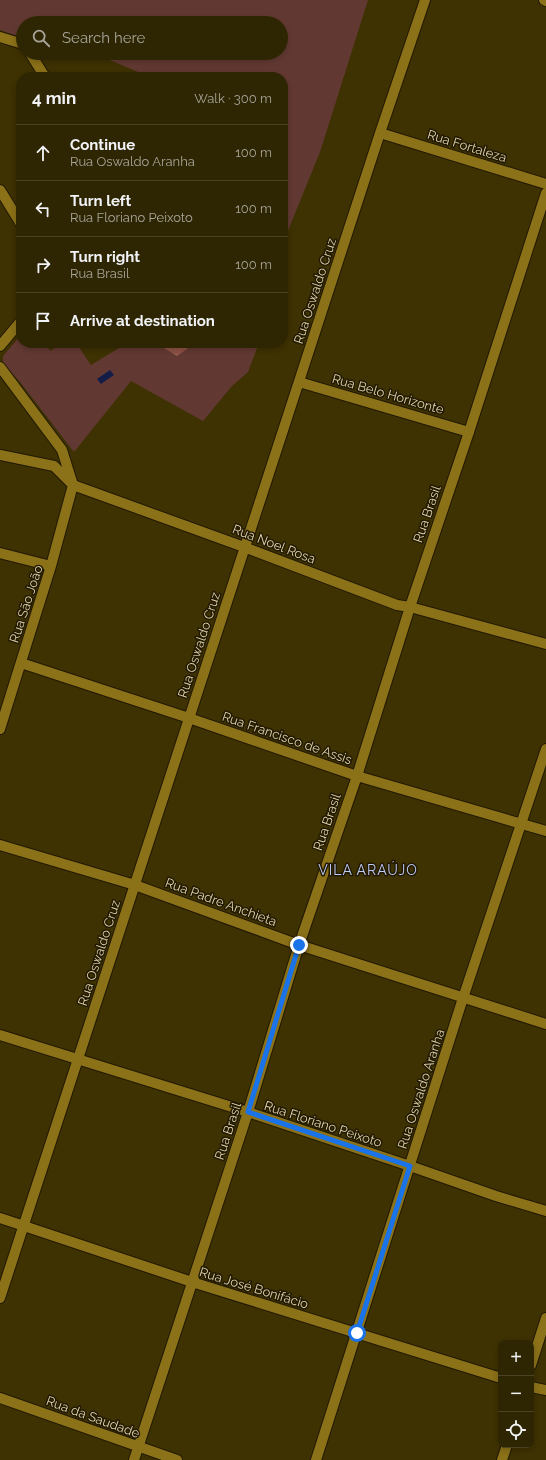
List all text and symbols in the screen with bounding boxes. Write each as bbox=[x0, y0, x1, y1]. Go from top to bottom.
search box bbox=[16, 16, 288, 60]
icon: search bbox=[30, 27, 52, 49]
text: Search here bbox=[62, 29, 145, 47]
text: 4 min bbox=[32, 88, 76, 108]
text: Walk · 300 m bbox=[194, 91, 272, 106]
street label: Rua Fortaleza bbox=[426, 127, 508, 165]
text: Continue bbox=[70, 136, 135, 154]
icon: ahead bbox=[32, 142, 54, 164]
text: 100 m bbox=[235, 145, 272, 160]
text: Rua Oswaldo Aranha bbox=[70, 154, 195, 169]
text: Turn left bbox=[70, 192, 131, 210]
icon: left bbox=[32, 198, 54, 220]
text: 100 m bbox=[235, 201, 272, 216]
text: Rua Floriano Peixoto bbox=[70, 210, 193, 225]
street label: Rua Oswaldo Cruz bbox=[291, 236, 339, 346]
text: Turn right bbox=[70, 248, 140, 266]
icon: right bbox=[32, 254, 54, 276]
text: 100 m bbox=[235, 257, 272, 272]
text: Rua Brasil bbox=[70, 266, 129, 281]
icon: arrive bbox=[32, 310, 54, 332]
text: Arrive at destination bbox=[70, 312, 215, 330]
street label: Rua Belo Horizonte bbox=[330, 371, 446, 417]
street label: Rua Brasil bbox=[410, 483, 444, 545]
street label: Rua Noel Rosa bbox=[230, 521, 318, 567]
street label: Rua São João bbox=[6, 563, 46, 645]
street label: Rua Oswaldo Cruz bbox=[175, 590, 223, 700]
street label: Rua Francisco de Assis bbox=[220, 709, 354, 767]
street label: Rua Brasil bbox=[310, 791, 344, 853]
district label: VILA ARAÚJO bbox=[318, 861, 418, 878]
street label: Rua Padre Anchieta bbox=[163, 875, 279, 929]
street label: Rua Oswaldo Cruz bbox=[75, 898, 123, 1008]
route end bbox=[290, 936, 308, 954]
street label: Rua Oswaldo Aranha bbox=[395, 1027, 447, 1151]
street label: Rua Floriano Peixoto bbox=[262, 1098, 384, 1150]
street label: Rua Brasil bbox=[212, 1100, 244, 1162]
street label: Rua José Bonifácio bbox=[198, 1264, 311, 1312]
route start bbox=[348, 1324, 366, 1342]
map controls bbox=[498, 1340, 534, 1448]
button: + bbox=[498, 1340, 534, 1376]
button: − bbox=[498, 1376, 534, 1412]
street label: Rua da Saudade bbox=[44, 1393, 142, 1441]
button: locate bbox=[498, 1412, 534, 1448]

